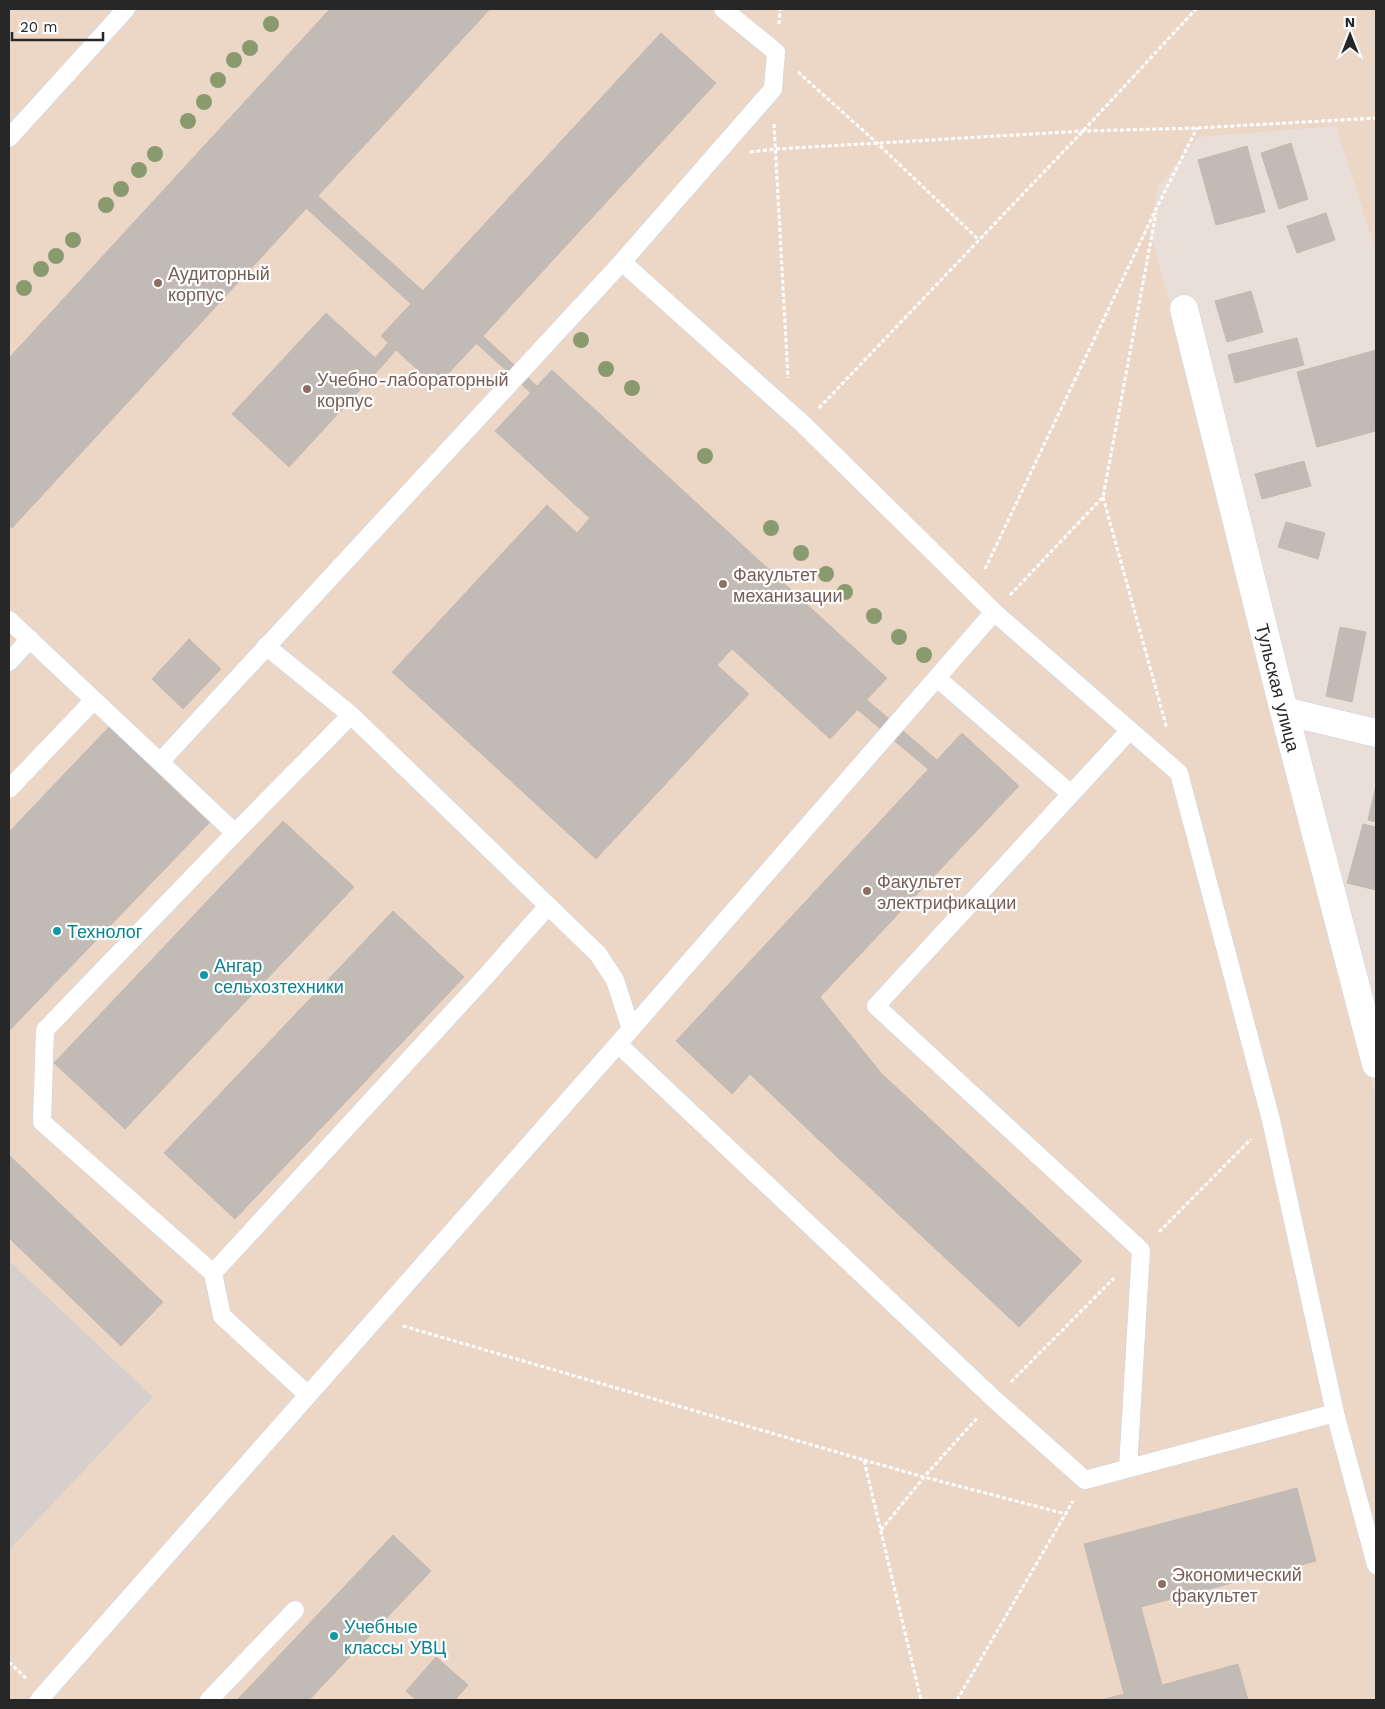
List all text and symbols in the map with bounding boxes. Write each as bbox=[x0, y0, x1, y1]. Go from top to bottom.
scale bar bbox=[12, 10, 104, 42]
north arrow bbox=[1325, 10, 1375, 60]
text: N bbox=[1345, 14, 1355, 30]
text: 20 m bbox=[20, 18, 58, 36]
place label: Аудиторный корпус bbox=[168, 263, 270, 305]
marker: Аудиторный корпус bbox=[152, 277, 164, 289]
place label: Учебно-лабораторный корпус bbox=[317, 369, 509, 411]
marker: Учебно-лабораторный корпус bbox=[301, 383, 313, 395]
place label: Факультет механизации bbox=[733, 564, 842, 606]
marker: Факультет механизации bbox=[717, 578, 729, 590]
street label: Тульская улица bbox=[1252, 621, 1305, 755]
place label: Факультет электрификации bbox=[877, 871, 1016, 913]
marker: Факультет электрификации bbox=[861, 885, 873, 897]
place label: Технолог bbox=[67, 921, 143, 942]
marker: Технолог bbox=[51, 925, 63, 937]
place label: Ангар сельхозтехники bbox=[214, 955, 344, 997]
marker: Ангар сельхозтехники bbox=[198, 969, 210, 981]
place label: Экономический факультет bbox=[1172, 1564, 1302, 1606]
marker: Экономический факультет bbox=[1156, 1578, 1168, 1590]
place label: Учебные классы УВЦ bbox=[344, 1616, 446, 1658]
marker: Учебные классы УВЦ bbox=[328, 1630, 340, 1642]

